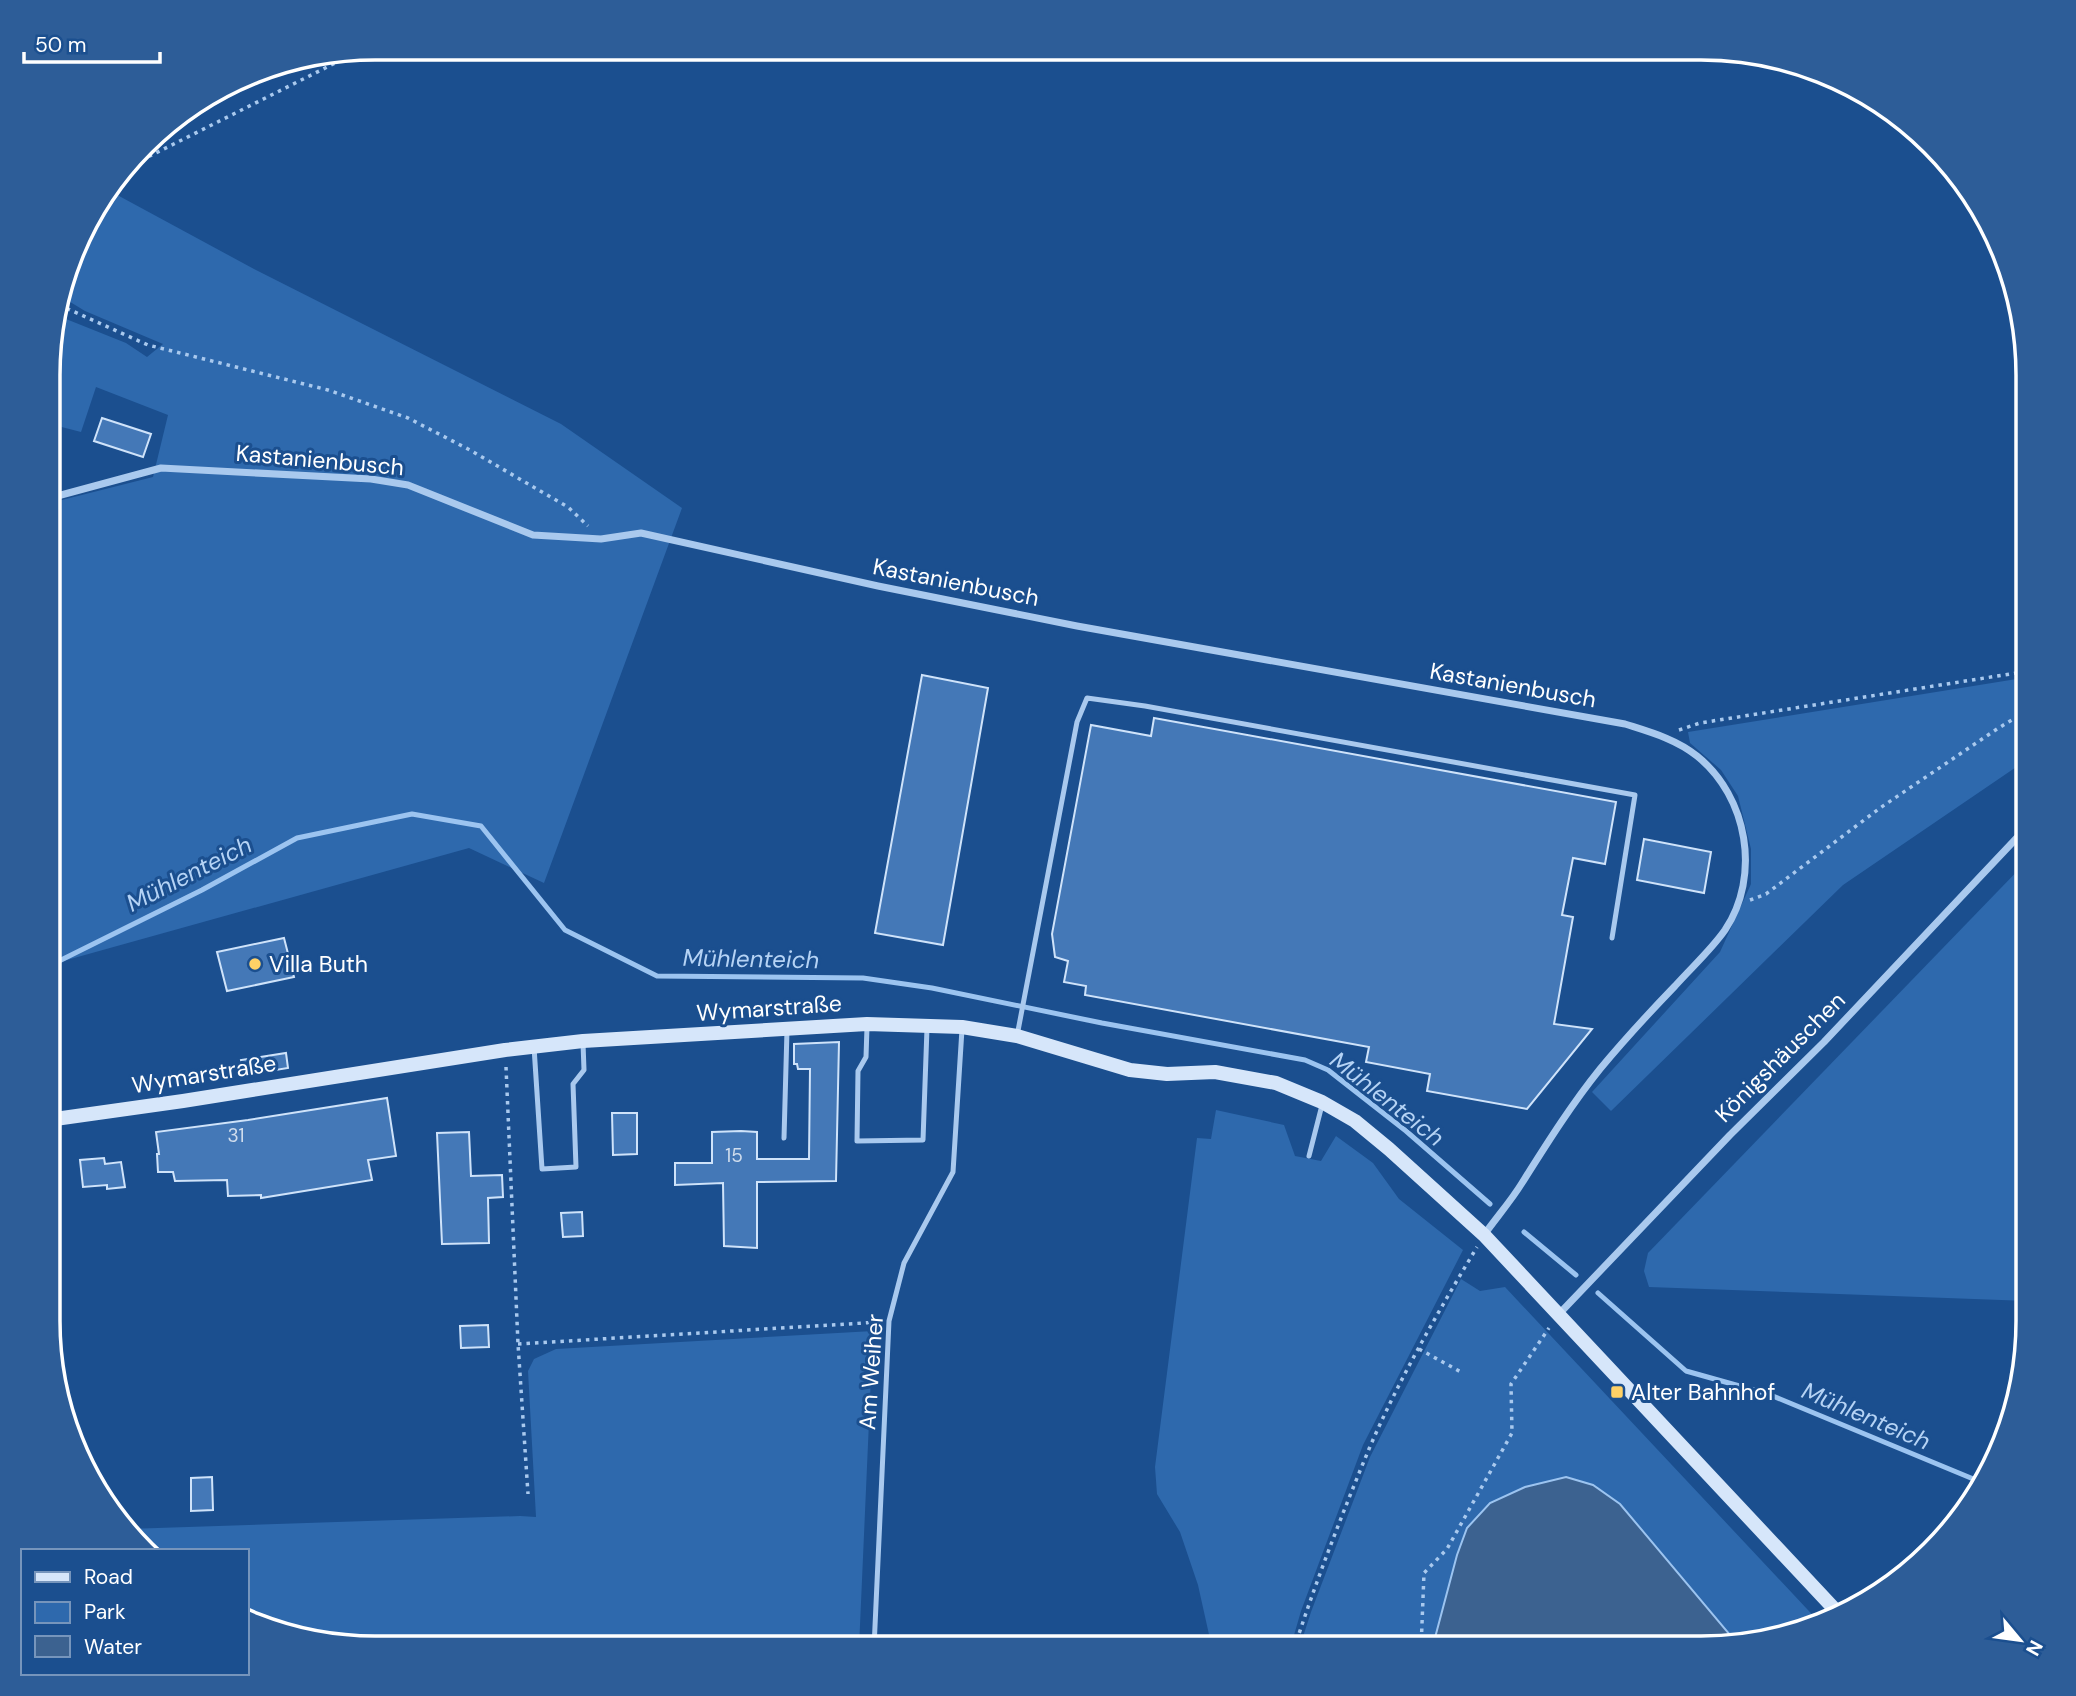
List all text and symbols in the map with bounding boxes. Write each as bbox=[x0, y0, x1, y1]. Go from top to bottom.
scale bar bbox=[24, 21, 161, 65]
text: 50 m bbox=[35, 31, 86, 59]
street label: Kastanienbusch bbox=[235, 438, 405, 482]
street label: Kastanienbusch bbox=[870, 551, 1042, 613]
street label: Kastanienbusch bbox=[1427, 656, 1599, 714]
water label: Mühlenteich bbox=[121, 829, 257, 918]
water label: Mühlenteich bbox=[682, 942, 820, 975]
place label: Villa Buth bbox=[269, 949, 368, 979]
marker: Villa Buth bbox=[247, 956, 263, 972]
street label: Königshäuschen bbox=[1708, 985, 1852, 1129]
street label: Wymarstraße bbox=[695, 988, 843, 1028]
water label: Mühlenteich bbox=[1324, 1044, 1451, 1153]
street label: Wymarstraße bbox=[130, 1048, 278, 1100]
house number: 31 bbox=[228, 1123, 244, 1148]
house number: 15 bbox=[725, 1143, 743, 1168]
street label: Am Weiher bbox=[852, 1313, 890, 1431]
water label: Mühlenteich bbox=[1797, 1375, 1935, 1457]
place label: Alter Bahnhof bbox=[1631, 1377, 1775, 1407]
marker: Alter Bahnhof bbox=[1609, 1384, 1625, 1400]
legend bbox=[21, 1549, 248, 1675]
text: Road bbox=[84, 1563, 133, 1591]
text: Park bbox=[84, 1598, 126, 1626]
north arrow bbox=[1985, 1605, 2055, 1675]
text: Water bbox=[84, 1633, 142, 1661]
text: N bbox=[2020, 1636, 2049, 1660]

